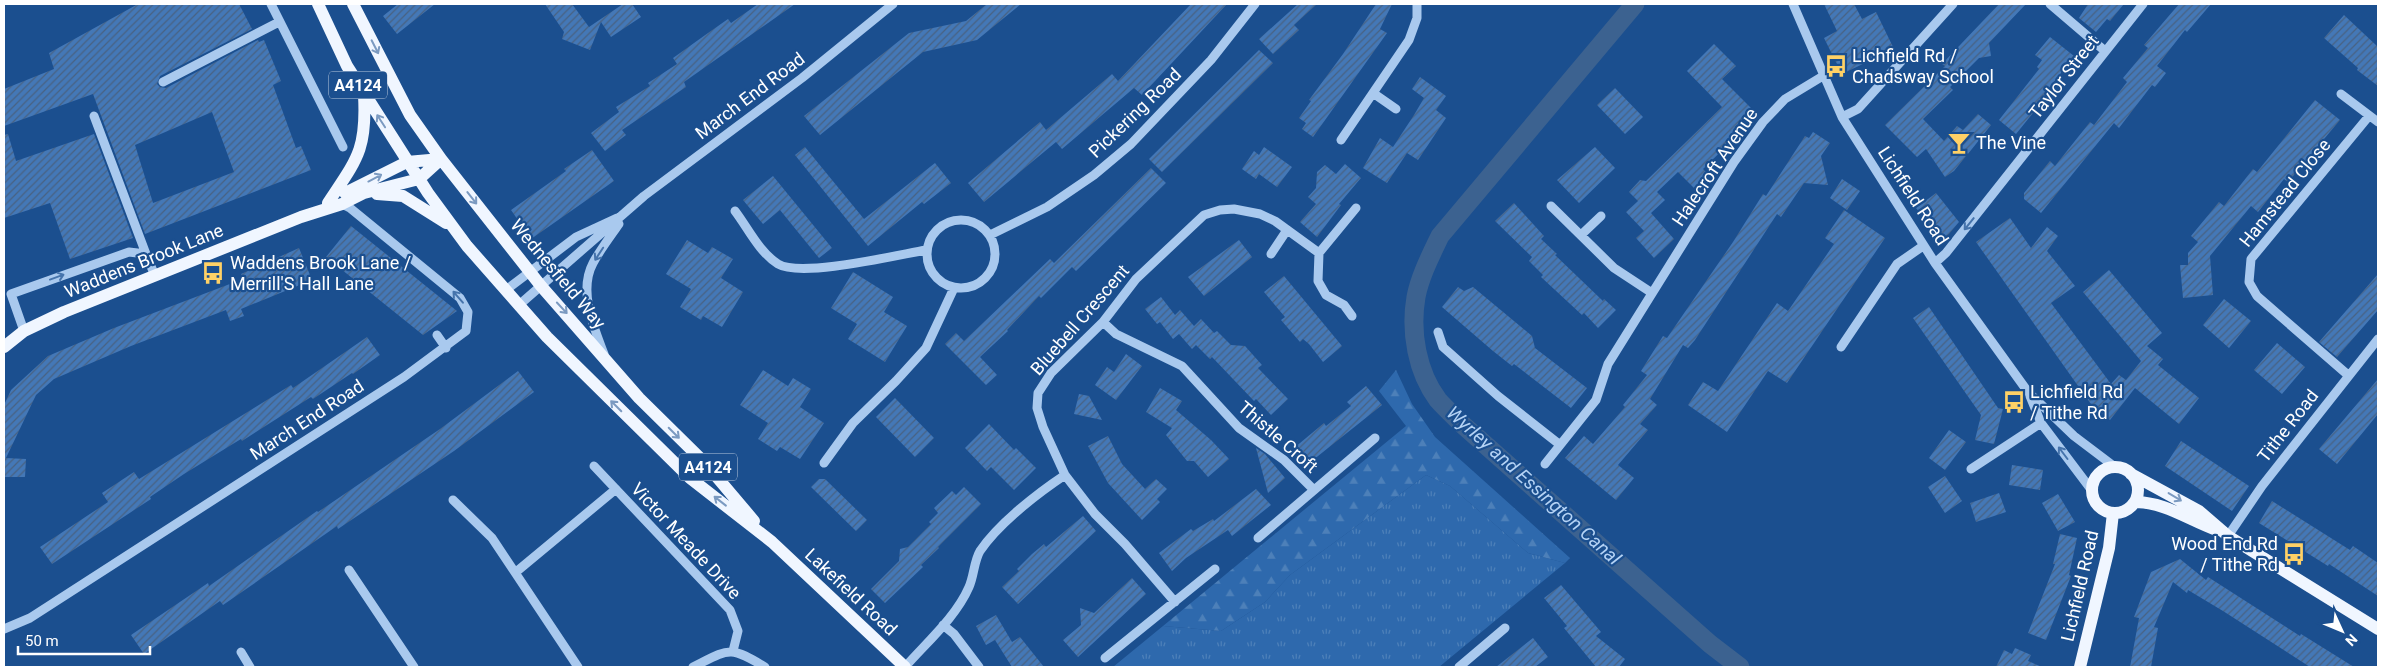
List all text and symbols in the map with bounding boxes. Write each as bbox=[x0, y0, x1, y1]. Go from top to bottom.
street label: Taylor Street bbox=[2024, 30, 2103, 123]
one-way arrow bbox=[371, 39, 380, 54]
place label: Lichfield Rd / Chadsway School bbox=[1852, 45, 1994, 87]
street label: March End Road bbox=[691, 48, 808, 144]
bus stop icon: Lichfield Rd / Chadsway School bbox=[1823, 53, 1849, 79]
street label: Pickering Road bbox=[1084, 63, 1185, 162]
road number: A4124 bbox=[329, 72, 387, 98]
street label: Halecroft Avenue bbox=[1667, 104, 1762, 230]
one-way arrow bbox=[376, 114, 386, 128]
bar icon: The Vine bbox=[1946, 130, 1972, 156]
place label: The Vine bbox=[1976, 132, 2046, 153]
street label: Hamstead Close bbox=[2235, 134, 2335, 251]
street label: Lichfield Road bbox=[1874, 143, 1953, 249]
one-way arrow bbox=[368, 173, 383, 183]
one-way arrow bbox=[466, 191, 477, 204]
street label: Wednesfield Way bbox=[506, 215, 611, 333]
one-way arrow bbox=[1964, 217, 1975, 230]
street label: Waddens Brook Lane bbox=[61, 219, 226, 302]
one-way arrow bbox=[594, 247, 604, 261]
place label: Waddens Brook Lane / Merrill'S Hall Lane bbox=[230, 252, 411, 294]
bus stop icon: Waddens Brook Lane / Merrill'S Hall Lane bbox=[200, 260, 226, 286]
street label: Bluebell Crescent bbox=[1026, 260, 1133, 379]
one-way arrow bbox=[49, 272, 64, 281]
one-way arrow bbox=[452, 291, 464, 304]
one-way arrow bbox=[556, 301, 568, 314]
street label: March End Road bbox=[246, 375, 368, 464]
place label: Lichfield Rd / Tithe Rd bbox=[2030, 381, 2123, 423]
street label: Tithe Road bbox=[2253, 385, 2322, 466]
bus stop icon: Lichfield Rd / Tithe Rd bbox=[2001, 389, 2027, 415]
street label: Thistle Croft bbox=[1234, 396, 1323, 477]
one-way arrow bbox=[610, 400, 622, 412]
water label: Wyrley and Essington Canal bbox=[1442, 401, 1626, 570]
one-way arrow bbox=[668, 426, 680, 439]
one-way arrow bbox=[2058, 447, 2069, 460]
road number: A4124 bbox=[679, 454, 737, 481]
street label: Victor Meade Drive bbox=[627, 478, 746, 603]
one-way arrow bbox=[2167, 492, 2181, 502]
one-way arrow bbox=[713, 496, 727, 506]
street label: Lichfield Road bbox=[2057, 528, 2102, 643]
place label: Wood End Rd / Tithe Rd bbox=[2171, 533, 2278, 575]
bus stop icon: Wood End Rd / Tithe Rd bbox=[2281, 541, 2307, 567]
street label: Lakefield Road bbox=[801, 544, 902, 639]
north arrow bbox=[2317, 606, 2367, 656]
scale bar bbox=[18, 624, 150, 656]
text: N bbox=[2342, 631, 2361, 649]
text: 50 m bbox=[25, 632, 59, 650]

